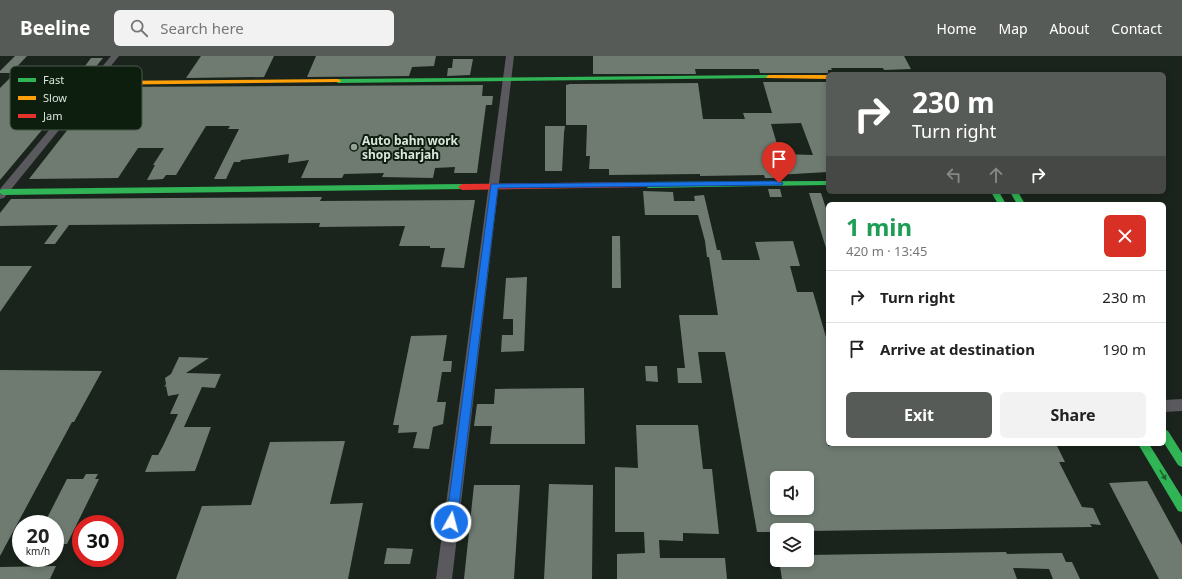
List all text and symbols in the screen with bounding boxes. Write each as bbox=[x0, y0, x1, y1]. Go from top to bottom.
search box bbox=[114, 10, 394, 46]
text: Beeline bbox=[20, 15, 90, 41]
icon: search bbox=[128, 17, 150, 39]
text: Search here bbox=[160, 18, 244, 38]
text: Home bbox=[937, 19, 976, 38]
text: Map bbox=[998, 19, 1028, 38]
text: About bbox=[1050, 19, 1089, 38]
text: Contact bbox=[1111, 19, 1162, 38]
legend bbox=[10, 66, 142, 130]
text: Fast bbox=[43, 72, 64, 87]
text: 230 m bbox=[912, 83, 995, 121]
icon: right bbox=[846, 88, 898, 140]
text: Slow bbox=[43, 90, 67, 105]
text: Jam bbox=[42, 108, 62, 123]
text: Turn right bbox=[912, 119, 996, 143]
place label: Auto bahn work shop sharjah bbox=[362, 132, 459, 163]
marker: Auto bahn work shop sharjah bbox=[349, 142, 359, 152]
pin bbox=[762, 142, 796, 183]
icon: arrive bbox=[768, 148, 790, 170]
icon: left bbox=[943, 164, 965, 186]
icon: ahead bbox=[985, 164, 1007, 186]
icon: right bbox=[1027, 164, 1049, 186]
text: 1 min bbox=[846, 210, 912, 243]
button: close bbox=[1104, 215, 1146, 257]
text: 420 m · 13:45 bbox=[846, 242, 927, 260]
icon: right bbox=[846, 286, 868, 308]
text: Turn right bbox=[880, 287, 955, 307]
text: 230 m bbox=[1102, 287, 1146, 307]
icon: arrive bbox=[846, 338, 868, 360]
text: Arrive at destination bbox=[880, 339, 1035, 359]
text: 190 m bbox=[1102, 339, 1146, 359]
button: Exit bbox=[846, 392, 992, 438]
button: Share bbox=[1000, 392, 1146, 438]
one-way arrow bbox=[1159, 469, 1166, 481]
map controls bbox=[770, 471, 814, 567]
button: sound bbox=[770, 471, 814, 515]
position arrow bbox=[430, 501, 472, 543]
speed limit sign: 30 bbox=[72, 515, 124, 567]
text: 20 bbox=[27, 522, 49, 549]
button: layers bbox=[770, 523, 814, 567]
text: km/h bbox=[26, 544, 50, 558]

